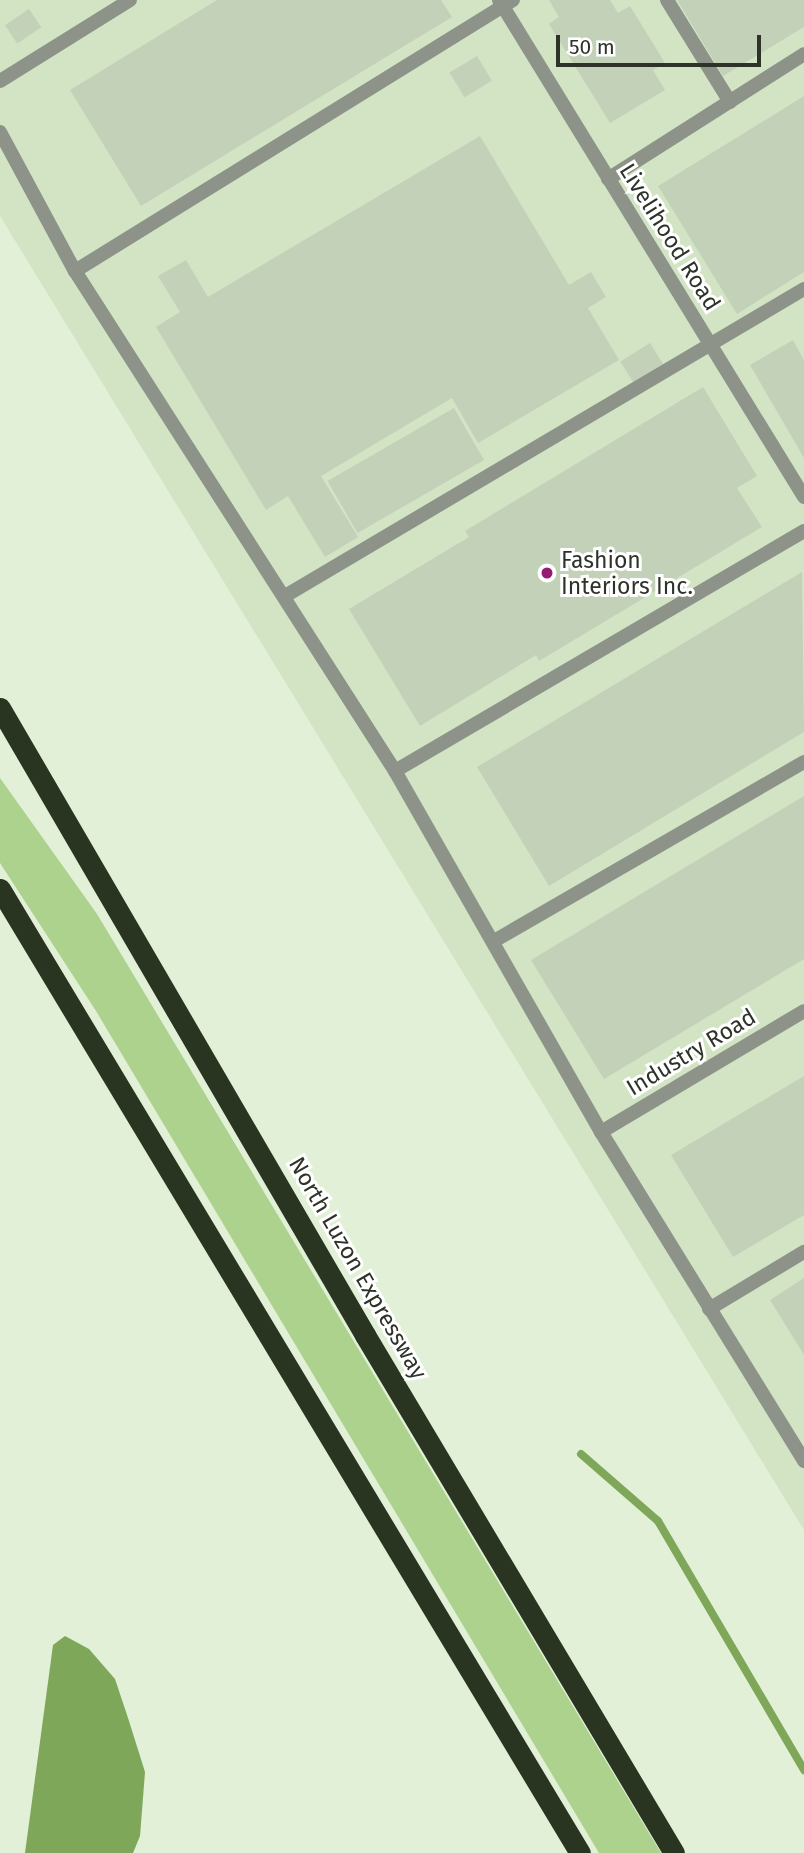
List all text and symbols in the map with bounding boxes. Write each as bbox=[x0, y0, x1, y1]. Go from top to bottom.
scale bar bbox=[559, 21, 764, 65]
text: 50 m bbox=[569, 34, 615, 60]
street label: Livelihood Road bbox=[614, 158, 726, 316]
place label: Fashion Interiors Inc. bbox=[561, 546, 693, 600]
marker: Fashion Interiors Inc. bbox=[539, 565, 555, 581]
street label: Industry Road bbox=[621, 1003, 761, 1101]
street label: North Luzon Expressway bbox=[283, 1152, 433, 1384]

